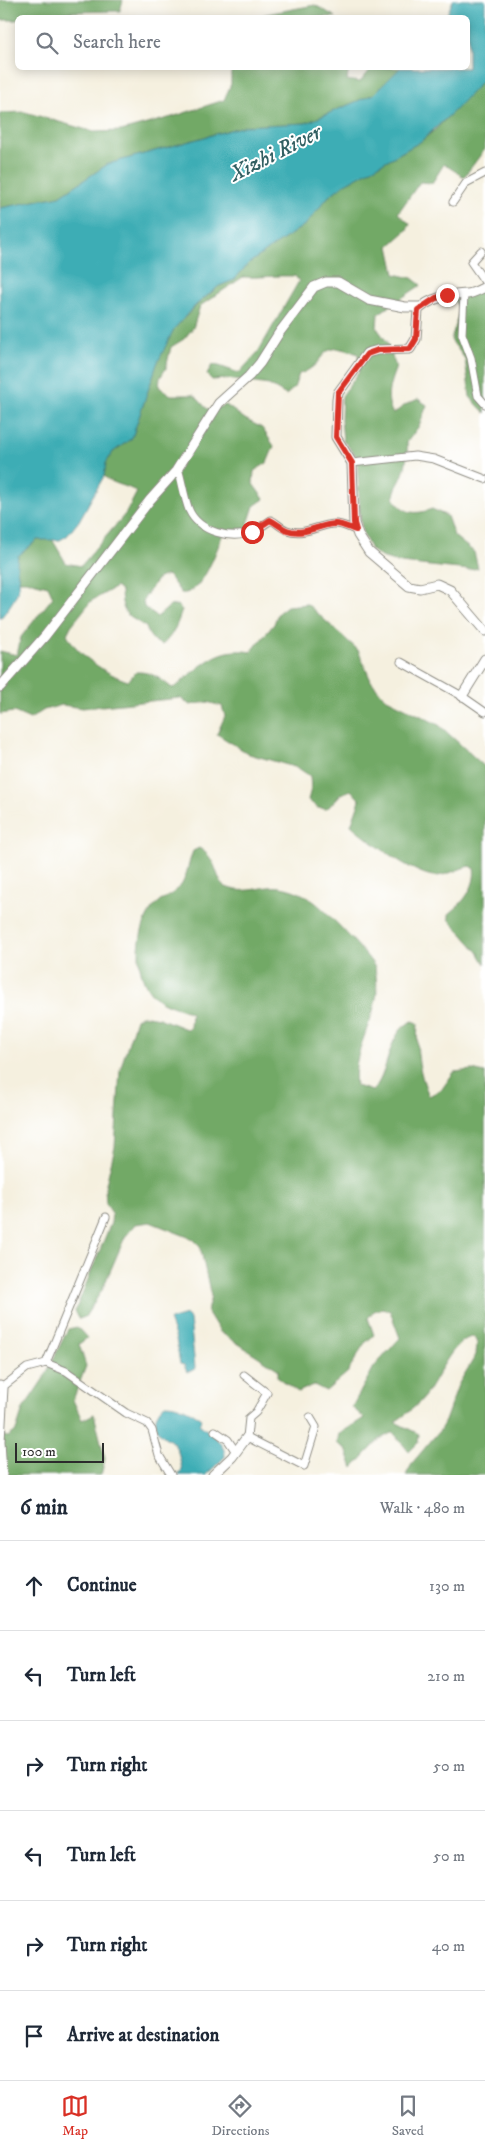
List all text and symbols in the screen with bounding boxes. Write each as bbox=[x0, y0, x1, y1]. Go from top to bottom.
search box bbox=[15, 15, 470, 70]
icon: search bbox=[33, 29, 61, 57]
text: Search here bbox=[73, 31, 161, 54]
water label: Xizhi River bbox=[224, 118, 328, 189]
route end bbox=[436, 284, 459, 307]
route start bbox=[241, 521, 264, 544]
scale bar bbox=[15, 1440, 104, 1463]
text: 100 m bbox=[22, 1443, 56, 1461]
text: 6 min bbox=[20, 1495, 68, 1521]
text: Walk · 480 m bbox=[380, 1498, 465, 1518]
icon: ahead bbox=[20, 1572, 48, 1600]
text: Continue bbox=[67, 1574, 137, 1597]
text: 130 m bbox=[429, 1576, 465, 1596]
icon: left bbox=[20, 1662, 48, 1690]
text: Turn left bbox=[67, 1664, 136, 1687]
text: 210 m bbox=[427, 1666, 465, 1686]
icon: right bbox=[20, 1752, 48, 1780]
text: Turn right bbox=[67, 1754, 147, 1777]
text: 50 m bbox=[433, 1756, 465, 1776]
icon: left bbox=[20, 1842, 48, 1870]
text: Turn left bbox=[67, 1844, 136, 1867]
text: 50 m bbox=[433, 1846, 465, 1866]
icon: right bbox=[20, 1932, 48, 1960]
text: Turn right bbox=[67, 1934, 147, 1957]
text: 40 m bbox=[432, 1936, 465, 1956]
icon: arrive bbox=[20, 2022, 48, 2050]
text: Arrive at destination bbox=[67, 2024, 219, 2047]
tab: Map bbox=[61, 2092, 89, 2140]
tab: Directions bbox=[211, 2092, 269, 2140]
tab: Saved bbox=[392, 2092, 424, 2140]

